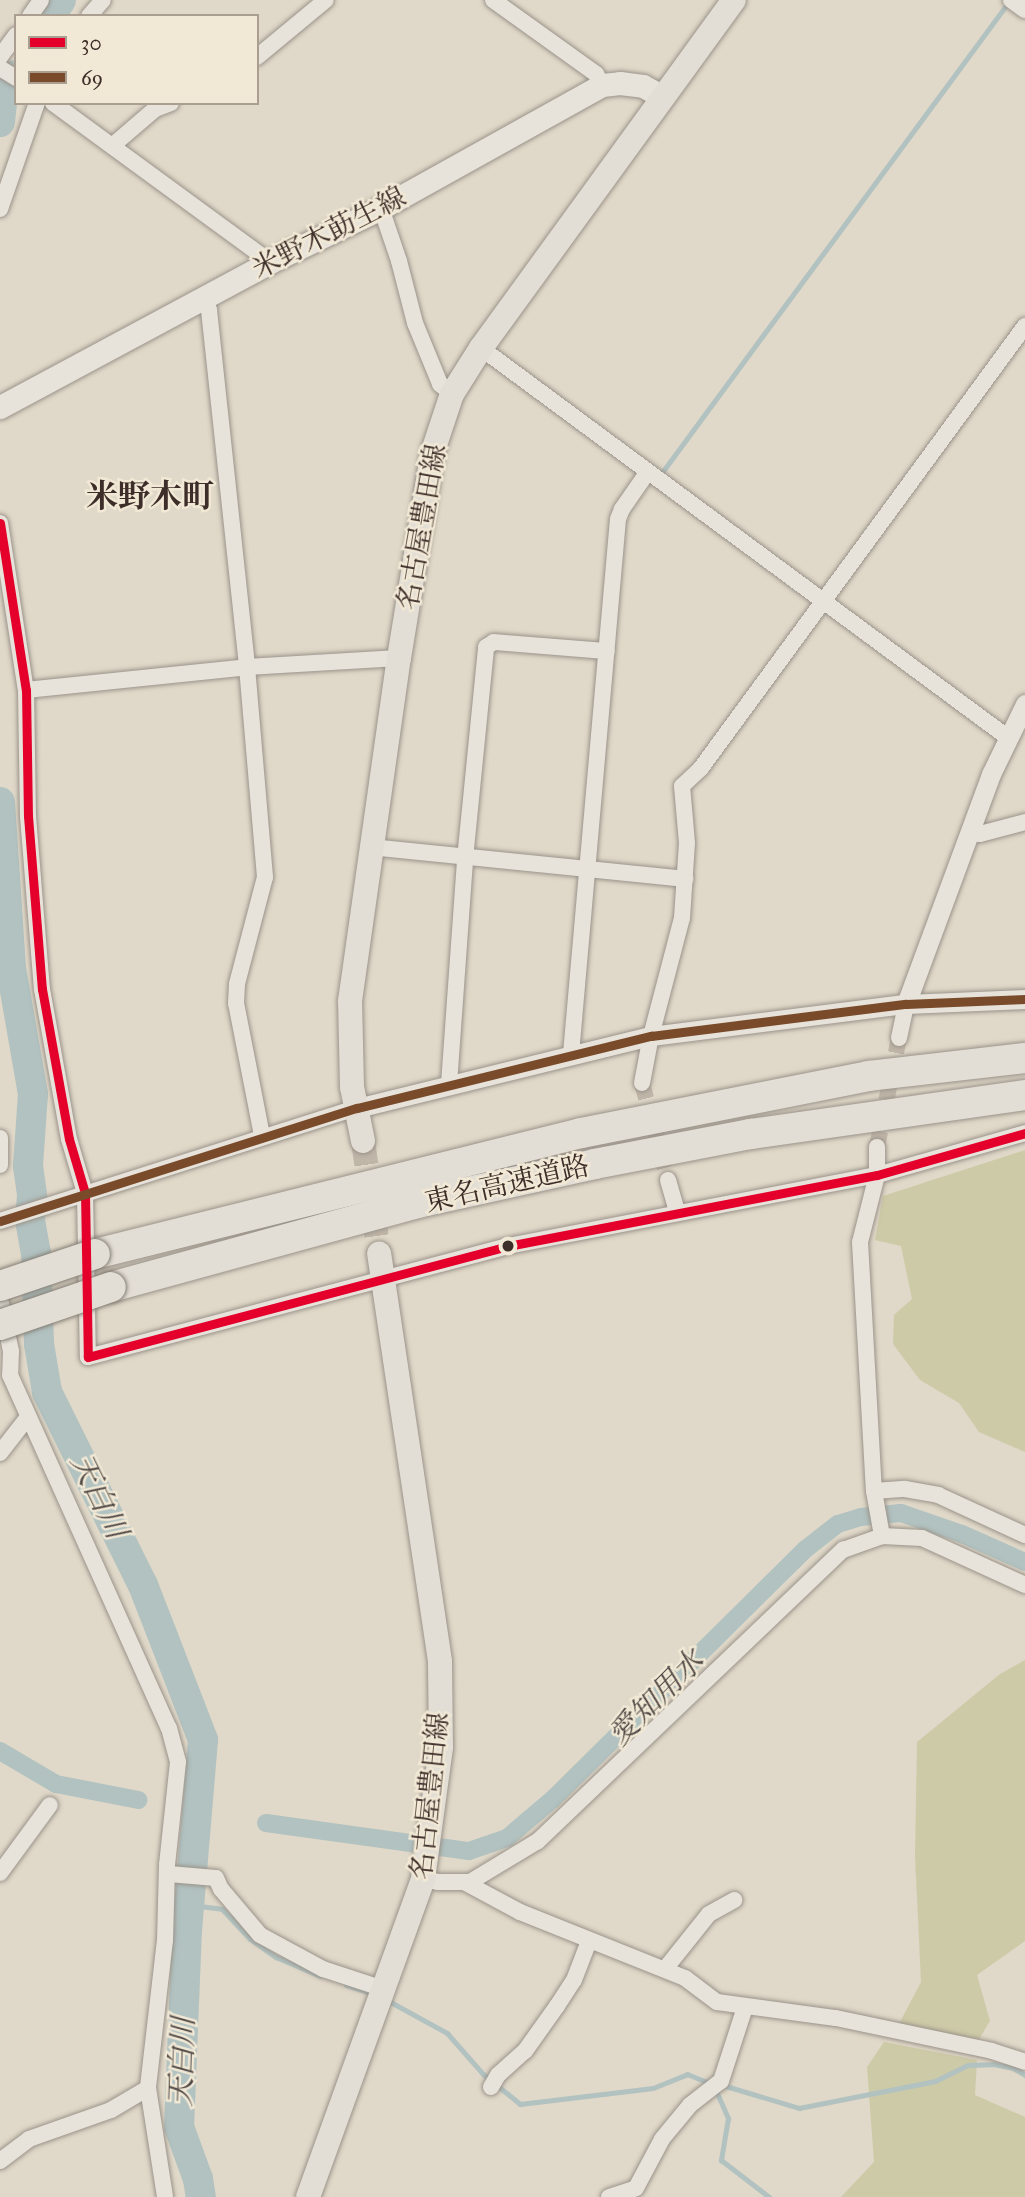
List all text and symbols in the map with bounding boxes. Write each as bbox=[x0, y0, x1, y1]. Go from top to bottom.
legend bbox=[14, 14, 259, 105]
text: 30 bbox=[81, 30, 102, 56]
text: 69 bbox=[81, 65, 103, 91]
street label: 米野木莇生線 bbox=[247, 180, 411, 286]
street label: 名古屋豊田線 bbox=[391, 441, 453, 613]
district label: 米野木町 bbox=[86, 478, 214, 516]
street label: 東名高速道路 bbox=[421, 1149, 593, 1219]
unlabelled marker bbox=[501, 1239, 515, 1253]
water label: 天白川 bbox=[63, 1448, 135, 1544]
water label: 愛知用水 bbox=[601, 1643, 711, 1753]
street label: 名古屋豊田線 bbox=[405, 1711, 455, 1881]
water label: 天白川 bbox=[162, 2016, 202, 2108]

